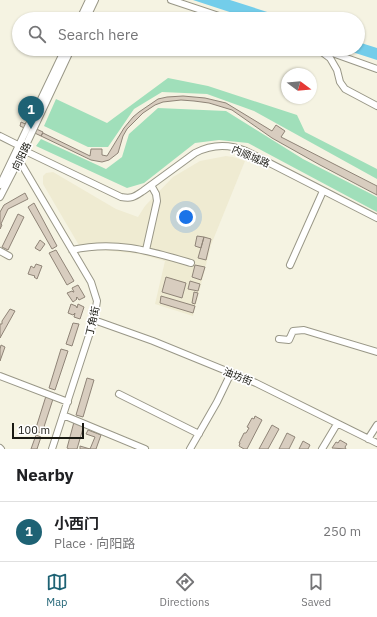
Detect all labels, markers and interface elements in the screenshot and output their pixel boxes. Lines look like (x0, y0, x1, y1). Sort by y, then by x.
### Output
search box (12, 12, 365, 56)
icon: search (26, 23, 48, 45)
text: Search here (58, 25, 138, 44)
north arrow (281, 68, 317, 104)
pin: 1 (18, 96, 44, 129)
street label: 向阳路 (9, 140, 34, 173)
street label: 内顺城路 (230, 143, 272, 170)
your location (176, 207, 196, 227)
street label: 丁角街 (83, 305, 102, 337)
street label: 油坊街 (221, 365, 254, 388)
scale bar (12, 421, 84, 440)
text: 100 m (18, 423, 50, 437)
text: Nearby (16, 464, 74, 486)
text: 小西门 (54, 514, 99, 533)
text: 1 (25, 523, 33, 540)
text: 250 m (323, 523, 361, 540)
text: Place · 向阳路 (54, 535, 135, 552)
tab: Map (46, 571, 68, 609)
tab: Directions (160, 571, 210, 609)
tab: Saved (301, 571, 331, 609)

